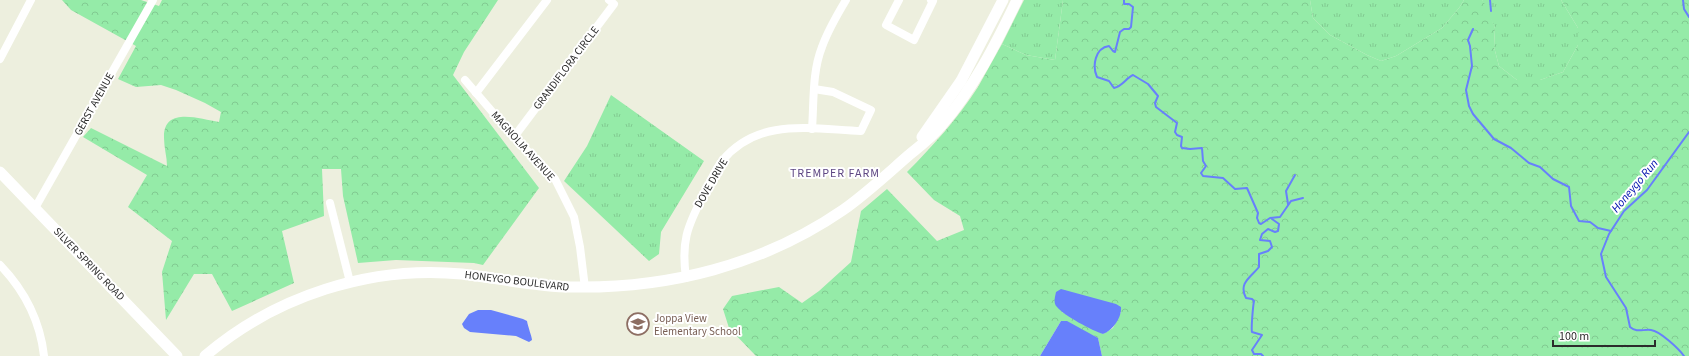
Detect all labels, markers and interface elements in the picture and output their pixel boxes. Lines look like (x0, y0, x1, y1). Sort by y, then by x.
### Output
street label: GRANDIFLORA CIRCLE (530, 23, 602, 113)
street label: GERST AVENUE (71, 70, 118, 138)
street label: MAGNOLIA AVENUE (488, 108, 558, 184)
street label: DOVE DRIVE (691, 155, 731, 211)
water label: Honeygo Run (1608, 156, 1662, 216)
district label: TREMPER FARM (790, 165, 880, 182)
street label: SILVER SPRING ROAD (50, 224, 128, 304)
street label: HONEYGO BOULEVARD (464, 267, 570, 295)
school or university icon: Joppa View Elementary School (625, 311, 651, 337)
place label: Joppa View Elementary School (654, 311, 741, 339)
scale bar (1553, 322, 1655, 348)
text: 100 m (1559, 328, 1589, 345)

